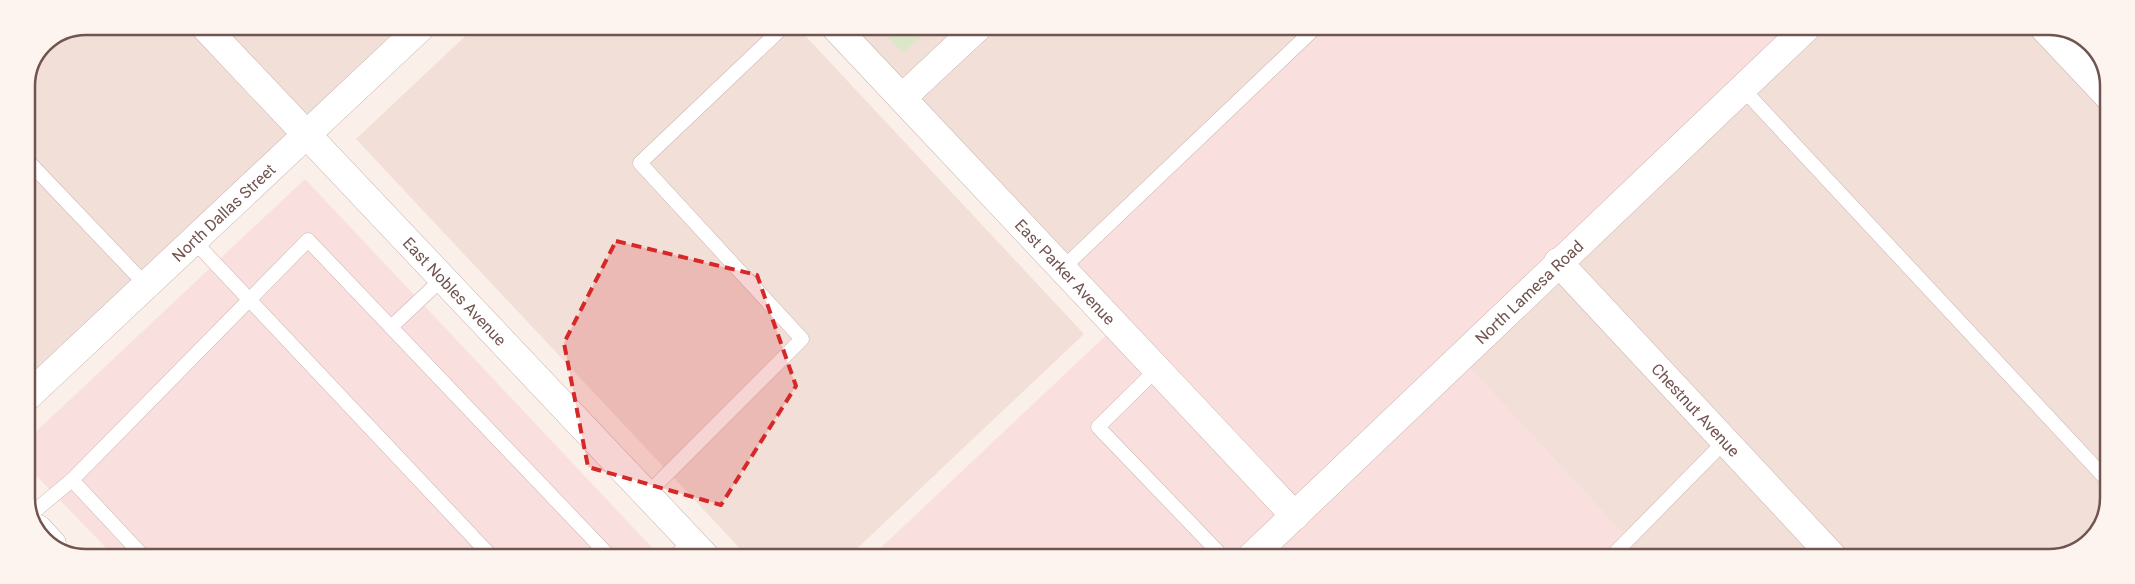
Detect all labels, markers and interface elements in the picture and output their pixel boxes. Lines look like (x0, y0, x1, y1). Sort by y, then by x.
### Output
street label: North Dallas Street (168, 159, 279, 265)
street label: East Parker Avenue (1011, 215, 1119, 328)
street label: East Nobles Avenue (399, 233, 510, 349)
street label: North Lamesa Road (1471, 236, 1587, 348)
street label: Chestnut Avenue (1648, 359, 1744, 460)

